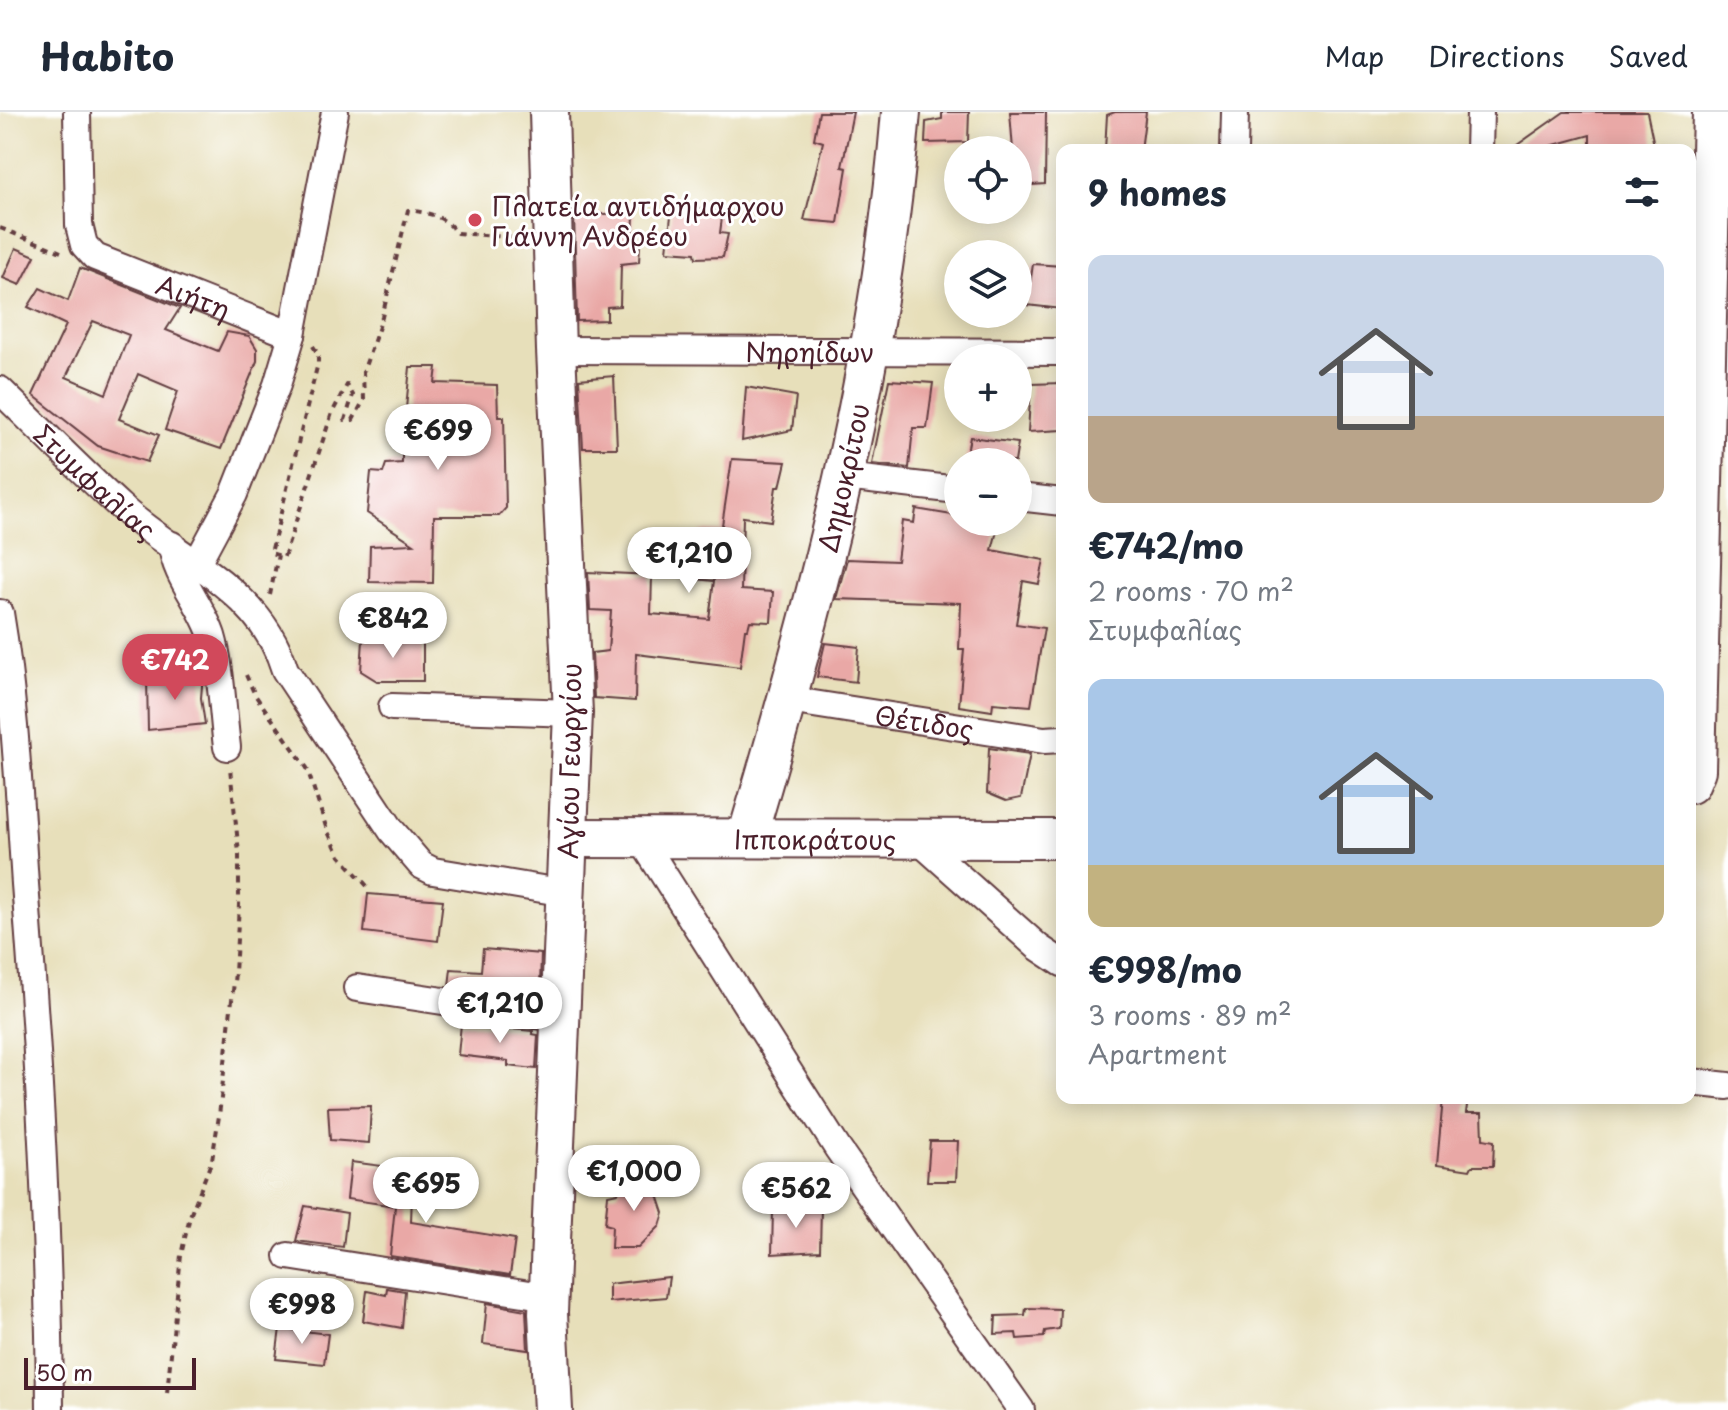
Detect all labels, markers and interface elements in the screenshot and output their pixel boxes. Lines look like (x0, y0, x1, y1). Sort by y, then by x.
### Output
text: Habito (40, 27, 174, 84)
text: Map (1325, 34, 1384, 77)
text: Directions (1428, 34, 1565, 77)
text: Saved (1609, 34, 1688, 77)
map controls (944, 136, 1032, 536)
button: locate (944, 136, 1032, 224)
text: 9 homes (1088, 166, 1227, 218)
icon: filters (1620, 170, 1664, 214)
place label: Πλατεία αντιδήμαρχου Γιάννη Ανδρέου (491, 186, 785, 255)
marker: Πλατεία αντιδήμαρχου Γιάννη Ανδρέου (466, 211, 484, 229)
button: layers (944, 240, 1032, 328)
street label: Αιήτη (151, 264, 236, 328)
icon: home (1304, 307, 1448, 451)
street label: Νηρηίδων (745, 331, 875, 371)
button: + (944, 344, 1032, 432)
street label: Δημοκρίτου (807, 400, 878, 556)
pin: €699 (391, 404, 485, 472)
text: €699 (403, 410, 473, 449)
street label: Στυμφαλίας (25, 415, 164, 548)
button: − (944, 448, 1032, 536)
text: €742/mo (1088, 519, 1244, 571)
pin: €1,210 (624, 527, 754, 595)
text: €1,210 (645, 533, 733, 572)
text: 2 rooms · 70 m² (1088, 571, 1294, 610)
pin: €842 (346, 592, 440, 660)
text: €842 (357, 598, 429, 637)
text: Στυμφαλίας (1088, 610, 1242, 649)
pin: €742 (128, 634, 222, 702)
text: €742 (140, 640, 210, 679)
street label: Αγίου Γεωργίου (548, 663, 590, 859)
street label: Θέτιδος (872, 694, 976, 748)
icon: home (1304, 731, 1448, 875)
street label: Ιπποκράτους (734, 819, 896, 858)
text: €998/mo (1088, 943, 1242, 995)
pin: €1,210 (435, 977, 565, 1045)
text: €1,210 (456, 983, 544, 1022)
text: 3 rooms · 89 m² (1088, 995, 1292, 1034)
text: Apartment (1088, 1034, 1227, 1073)
pin: €1,000 (569, 1145, 699, 1213)
text: €1,000 (586, 1151, 682, 1190)
pin: €695 (379, 1157, 473, 1225)
pin: €562 (749, 1162, 843, 1230)
text: €695 (391, 1163, 461, 1202)
text: €562 (760, 1168, 832, 1207)
pin: €998 (255, 1278, 349, 1346)
text: €998 (268, 1284, 336, 1323)
scale bar (24, 1354, 196, 1390)
text: 50 m (36, 1355, 93, 1388)

